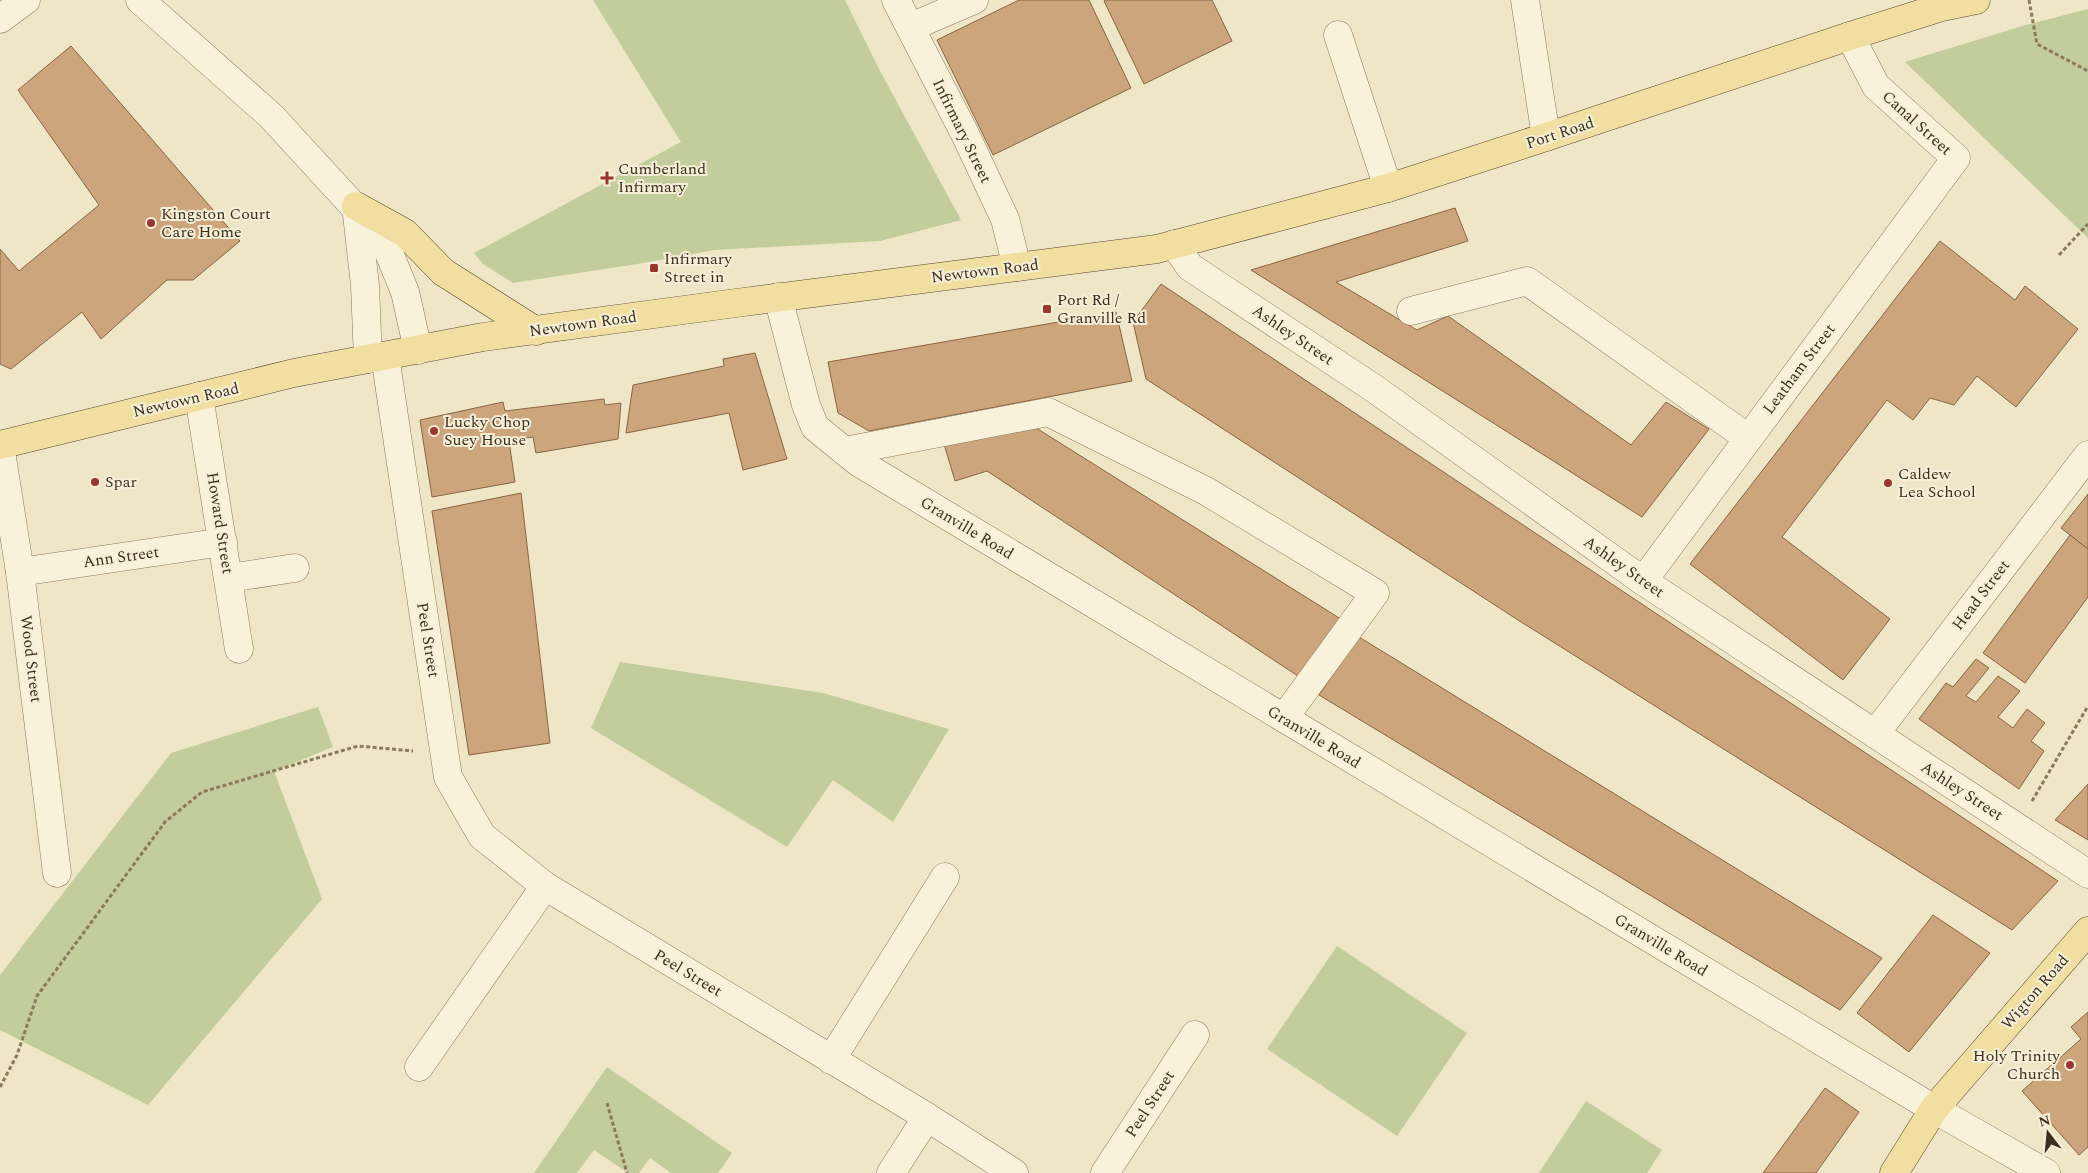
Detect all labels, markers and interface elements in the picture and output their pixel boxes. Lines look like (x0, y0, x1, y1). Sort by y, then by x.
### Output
street label: Infirmary Street (926, 75, 998, 188)
street label: Canal Street (1877, 85, 1958, 161)
street label: Port Road (1523, 111, 1597, 155)
place label: Cumberland Infirmary (618, 157, 706, 199)
marker: Cumberland Infirmary (600, 171, 614, 185)
place label: Kingston Court Care Home (161, 202, 271, 244)
marker: Kingston Court Care Home (145, 217, 157, 229)
place label: Infirmary Street in (664, 247, 733, 289)
street label: Newtown Road (930, 252, 1040, 290)
marker: Infirmary Street in (648, 262, 660, 274)
place label: Port Rd / Granville Rd (1057, 288, 1146, 330)
street label: Ashley Street (1247, 299, 1339, 371)
marker: Port Rd / Granville Rd (1041, 303, 1053, 315)
street label: Newtown Road (528, 305, 638, 343)
street label: Leatham Street (1757, 318, 1841, 419)
street label: Newtown Road (131, 376, 242, 424)
place label: Lucky Chop Suey House (444, 410, 530, 452)
marker: Lucky Chop Suey House (428, 425, 440, 437)
place label: Caldew Lea School (1898, 462, 1976, 504)
place label: Spar (105, 470, 137, 494)
street label: Howard Street (200, 470, 240, 576)
marker: Spar (89, 476, 101, 488)
marker: Caldew Lea School (1882, 477, 1894, 489)
street label: Granville Road (916, 490, 1019, 566)
street label: Ashley Street (1579, 530, 1670, 604)
street label: Ann Street (81, 540, 161, 574)
street label: Head Street (1946, 554, 2016, 636)
street label: Peel Street (410, 601, 446, 680)
street label: Wood Street (14, 614, 48, 704)
street label: Granville Road (1263, 699, 1366, 775)
street label: Ashley Street (1916, 755, 2008, 827)
street label: Granville Road (1610, 907, 1713, 983)
street label: Peel Street (649, 943, 727, 1003)
street label: Wigton Road (1995, 949, 2075, 1035)
place label: Holy Trinity Church (1973, 1044, 2061, 1086)
marker: Holy Trinity Church (2064, 1059, 2076, 1071)
street label: Peel Street (1119, 1065, 1181, 1142)
north arrow (2023, 1108, 2073, 1158)
text: N (2036, 1109, 2053, 1133)

